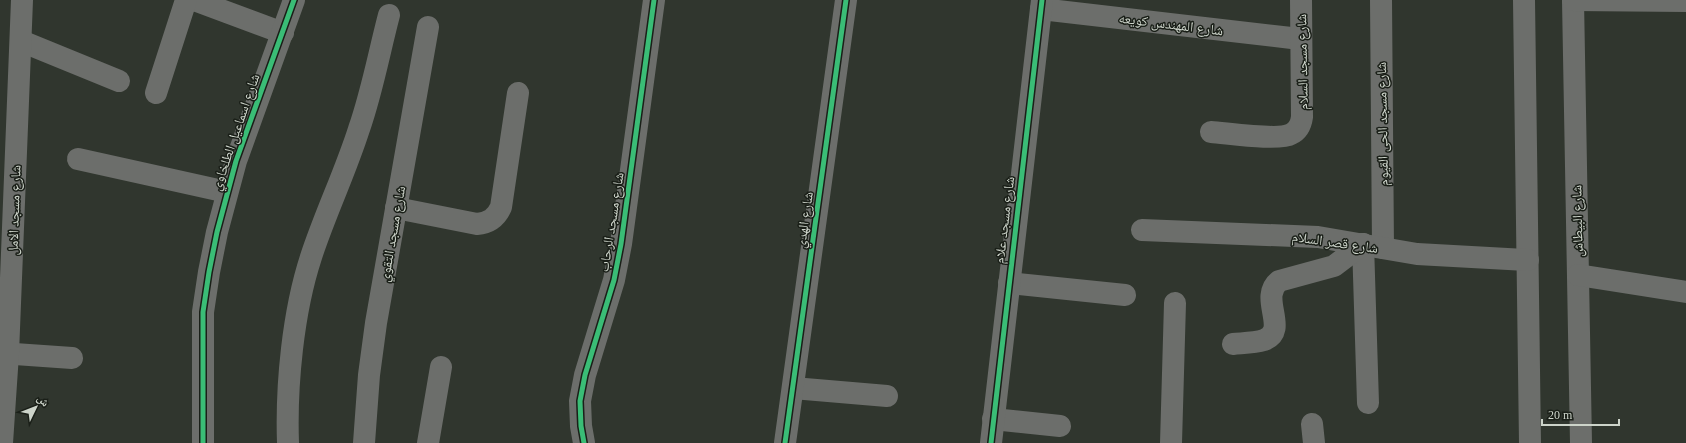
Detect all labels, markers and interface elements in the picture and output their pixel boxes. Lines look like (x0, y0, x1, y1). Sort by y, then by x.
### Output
street label: شارع المهندس كويعه (1118, 11, 1224, 40)
street label: شارع مسجد السلام (1294, 14, 1313, 110)
street label: شارع مسجد الحى القيوم (1374, 62, 1393, 186)
street label: شارع اسماعيل الطلخاوي (208, 72, 266, 194)
street label: شارع مسجد الامل (5, 165, 26, 256)
street label: شارع مسجد الرحاب (596, 171, 629, 273)
street label: شارع مسجد علام (992, 176, 1019, 265)
street label: شارع مسجد التقوي (377, 185, 412, 284)
street label: شارع البيطاش (1569, 185, 1588, 257)
street label: شارع الهدي (793, 191, 819, 250)
street label: شارع قصر السلام (1291, 229, 1379, 258)
north arrow (16, 387, 56, 427)
text: ش (33, 392, 52, 410)
scale bar (1542, 401, 1619, 427)
text: 20 m (1548, 408, 1573, 422)

